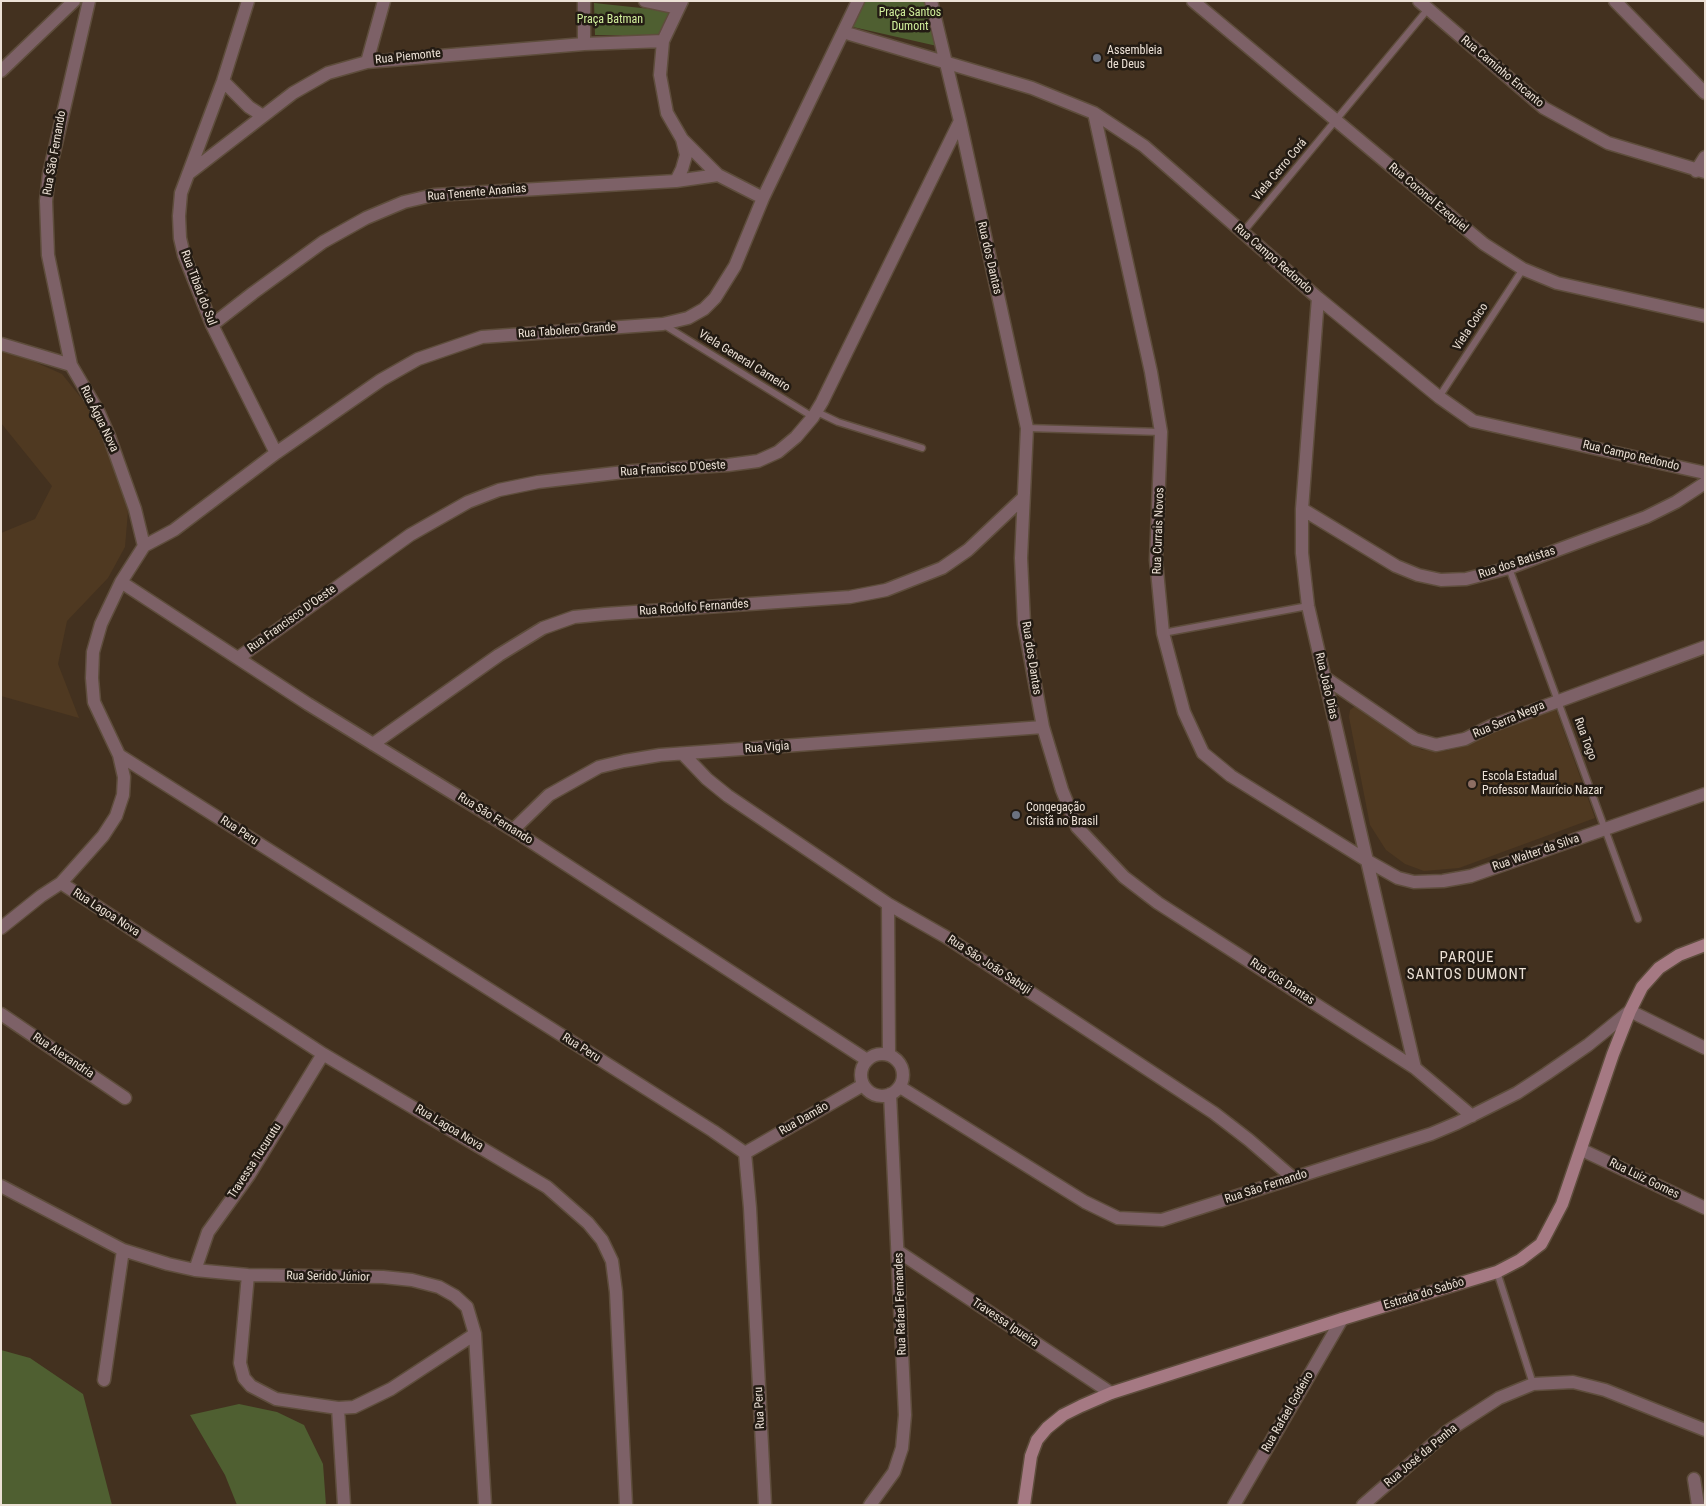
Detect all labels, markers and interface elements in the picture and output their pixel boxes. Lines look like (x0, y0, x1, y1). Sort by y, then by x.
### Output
park label: Praça Santos Dumont (879, 6, 941, 34)
park label: Praça Batman (577, 13, 643, 27)
street label: Rua Caminho Encanto (1458, 33, 1546, 111)
place label: Assembleia de Deus (1107, 44, 1162, 72)
street label: Rua Piemonte (375, 46, 441, 68)
marker: Assembleia de Deus (1091, 52, 1103, 64)
street label: Rua São Fernando (40, 110, 70, 196)
street label: Viela Cerro Corá (1250, 136, 1310, 204)
street label: Rua Coronel Ezequiel (1385, 160, 1471, 236)
street label: Rua Tenente Ananias (427, 181, 527, 205)
street label: Rua dos Dantas (974, 220, 1004, 296)
street label: Rua Campo Redondo (1231, 221, 1315, 297)
street label: Rua Tibaú do Sul (177, 248, 219, 328)
street label: Viela Coico (1450, 301, 1492, 353)
street label: Rua Tabolero Grande (517, 320, 617, 342)
street label: Viela General Carneiro (696, 327, 792, 395)
street label: Rua Água Nova (77, 383, 121, 455)
street label: Rua Campo Redondo (1581, 438, 1681, 474)
street label: Rua Francisco D'Oeste (620, 458, 726, 480)
street label: Rua Currais Novos (1150, 487, 1168, 575)
street label: Rua dos Batistas (1477, 544, 1557, 582)
street label: Rua Francisco D'Oeste (245, 582, 339, 656)
street label: Rua Rodolfo Fernandes (639, 597, 749, 619)
street label: Rua dos Dantas (1018, 620, 1044, 696)
street label: Rua João Dias (1311, 651, 1341, 721)
street label: Rua Serra Negra (1471, 698, 1547, 742)
street label: Rua Togo (1571, 716, 1599, 762)
street label: Rua Vigia (744, 739, 790, 757)
place label: Escola Estadual Professor Maurício Nazar (1482, 770, 1603, 798)
marker: Escola Estadual Professor Maurício Nazar (1466, 778, 1478, 790)
street label: Rua São Fernando (455, 790, 535, 848)
place label: Congegação Cristã no Brasil (1026, 801, 1098, 829)
marker: Congegação Cristã no Brasil (1010, 809, 1022, 821)
street label: Rua Peru (217, 813, 261, 849)
street label: Rua Walter da Silva (1491, 831, 1581, 875)
street label: Rua Lagoa Nova (70, 886, 142, 940)
street label: Rua São João Sabuji (944, 933, 1034, 997)
district label: PARQUE SANTOS DUMONT (1405, 949, 1529, 984)
street label: Rua dos Dantas (1247, 956, 1317, 1008)
street label: Rua Alexandria (30, 1030, 96, 1082)
street label: Rua Peru (559, 1031, 603, 1065)
street label: Rua Damão (777, 1099, 831, 1139)
street label: Rua Lagoa Nova (412, 1102, 486, 1154)
street label: Travessa Tucurutu (225, 1121, 285, 1201)
street label: Rua Luiz Gomes (1607, 1156, 1681, 1202)
street label: Rua São Fernando (1223, 1167, 1309, 1207)
street label: Rua Rafael Fernandes (892, 1252, 910, 1356)
street label: Rua Serido Júnior (286, 1269, 370, 1285)
street label: Estrada do Sabôo (1382, 1275, 1466, 1313)
street label: Travessa Ipueira (969, 1295, 1041, 1351)
street label: Rua Rafael Godeiro (1259, 1369, 1317, 1455)
street label: Rua Peru (752, 1386, 768, 1430)
street label: Rua José da Penha (1382, 1421, 1460, 1491)

